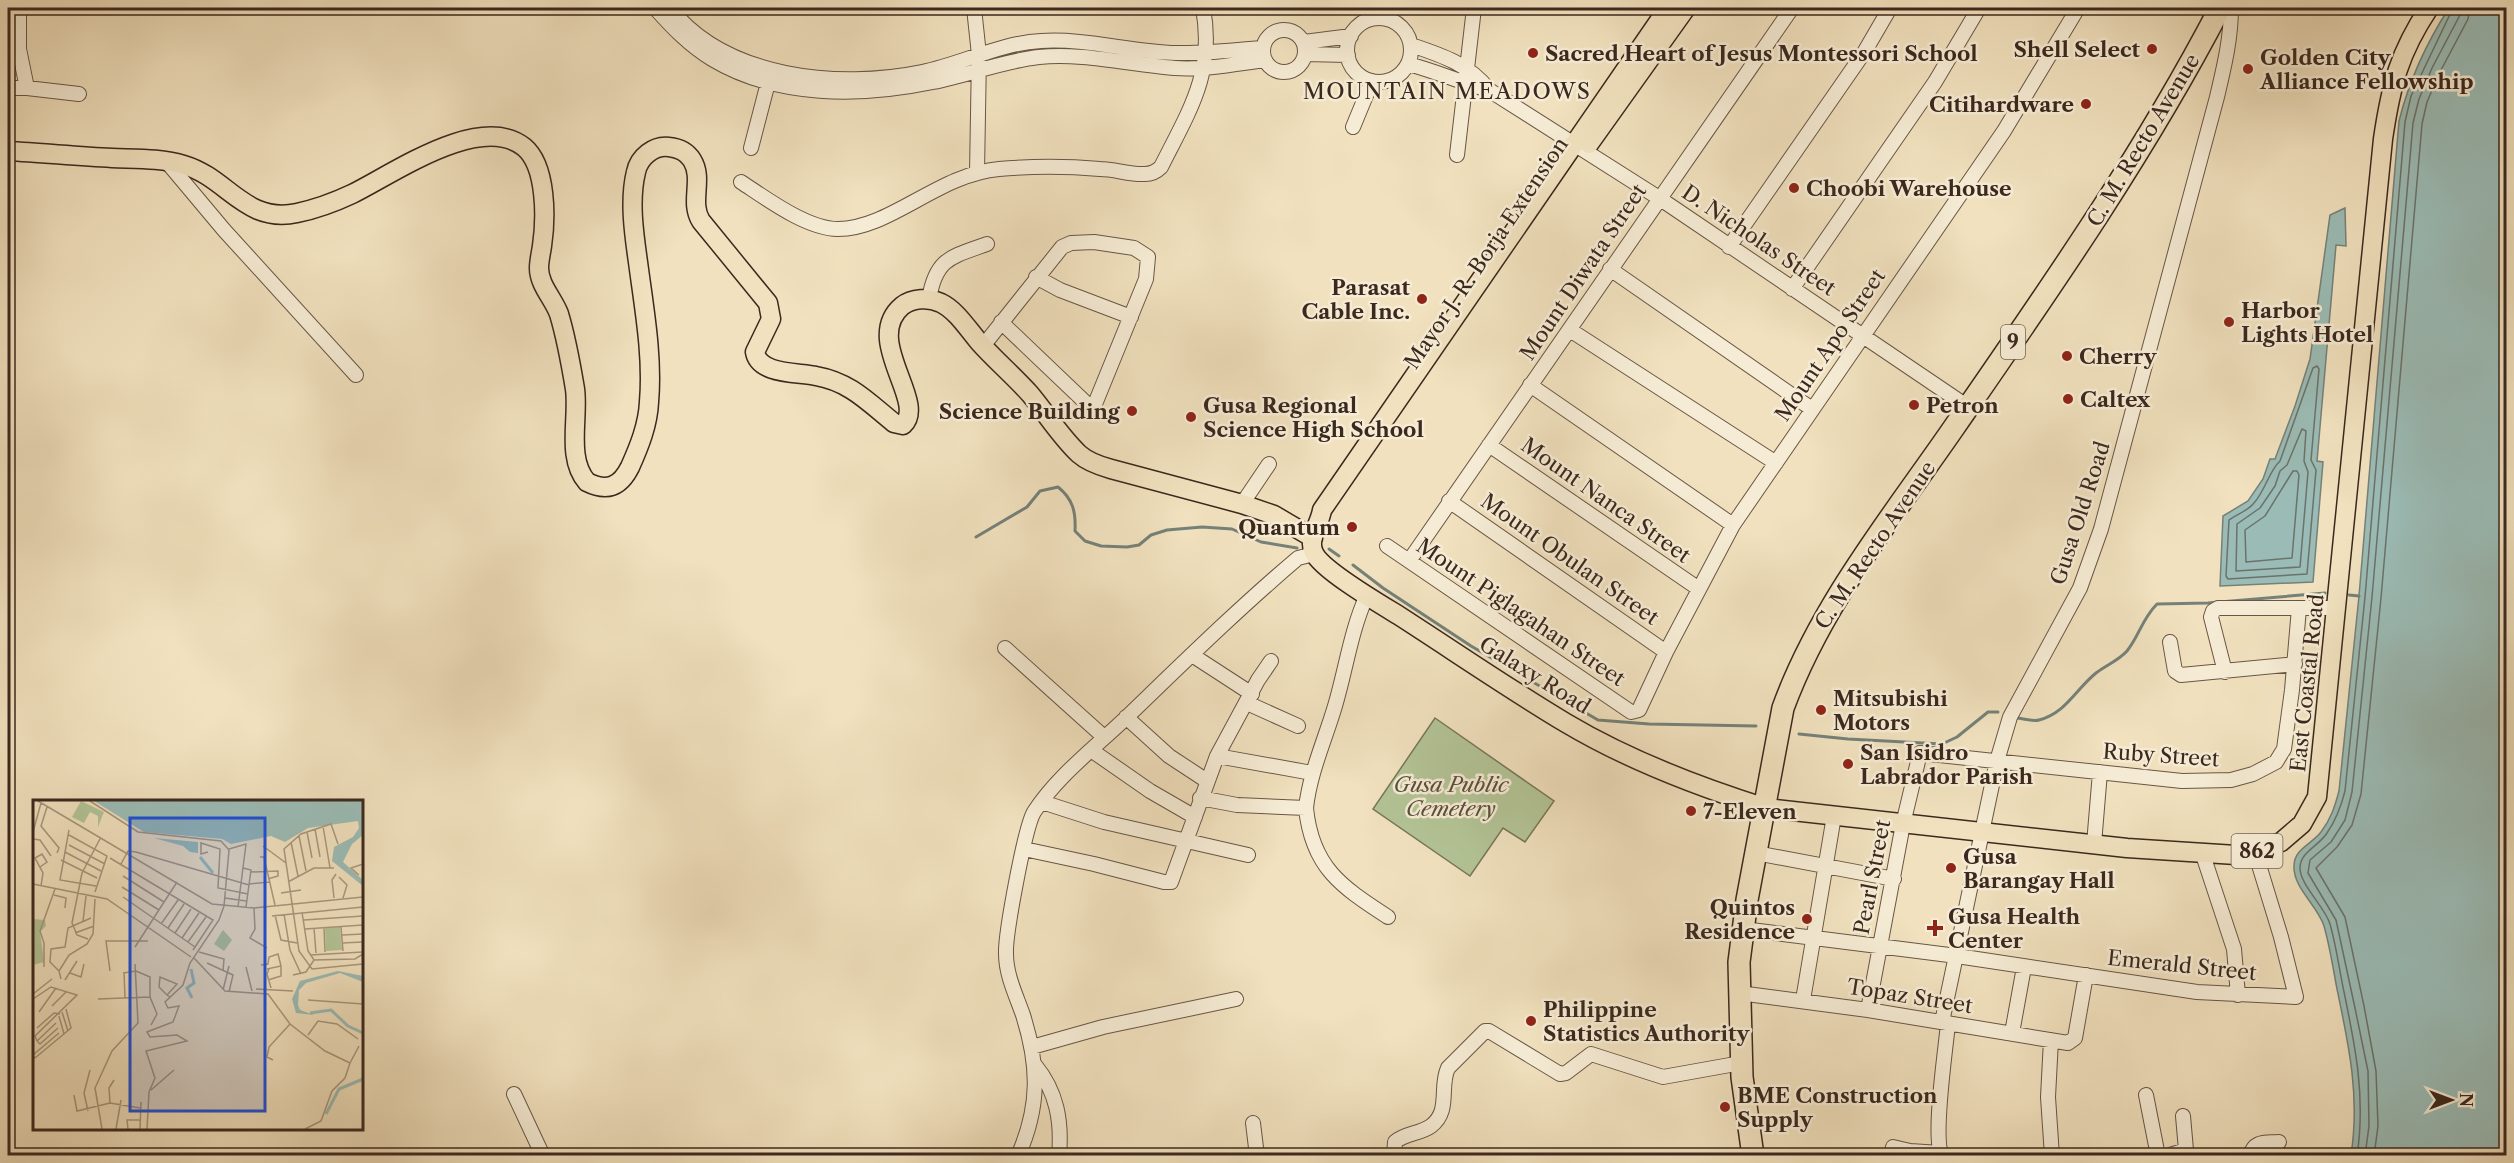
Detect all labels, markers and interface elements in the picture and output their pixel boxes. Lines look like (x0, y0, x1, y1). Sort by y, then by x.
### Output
place label: Shell Select (2014, 37, 2141, 62)
place label: Sacred Heart of Jesus Montessori School (1545, 41, 1978, 66)
marker: Shell Select (2145, 42, 2159, 56)
place label: Golden City Alliance Fellowship (2259, 45, 2474, 94)
marker: Sacred Heart of Jesus Montessori School (1526, 46, 1540, 60)
street label: C. M. Recto Avenue (2081, 49, 2205, 231)
marker: Golden City Alliance Fellowship (2241, 62, 2255, 76)
district label: MOUNTAIN MEADOWS (1303, 78, 1591, 105)
place label: Citihardware (1929, 92, 2074, 117)
marker: Citihardware (2079, 97, 2093, 111)
street label: Mayor J. R. Borja Extension (1399, 132, 1573, 374)
place label: Choobi Warehouse (1806, 176, 2012, 201)
street label: Mount Diwata Street (1515, 179, 1652, 365)
street label: D. Nicholas Street (1677, 179, 1841, 301)
marker: Choobi Warehouse (1787, 181, 1801, 195)
street label: Mount Apo Street (1770, 264, 1891, 426)
place label: Parasat Cable Inc. (1301, 275, 1411, 324)
marker: Parasat Cable Inc. (1415, 292, 1429, 306)
place label: Harbor Lights Hotel (2241, 298, 2373, 347)
marker: Harbor Lights Hotel (2222, 315, 2236, 329)
road number: 9 (2001, 325, 2025, 359)
place label: Cherry (2079, 344, 2157, 369)
marker: Cherry (2060, 349, 2074, 363)
place label: Caltex (2080, 387, 2151, 412)
marker: Caltex (2061, 392, 2075, 406)
place label: Gusa Regional Science High School (1203, 393, 1424, 442)
place label: Petron (1926, 393, 1999, 418)
marker: Petron (1907, 398, 1921, 412)
place label: Science Building (939, 399, 1121, 424)
marker: Science Building (1125, 404, 1139, 418)
marker: Gusa Regional Science High School (1184, 410, 1198, 424)
street label: Mount Nanca Street (1517, 432, 1696, 568)
street label: Gusa Old Road (2045, 438, 2115, 588)
street label: C. M. Recto Avenue (1809, 456, 1941, 634)
street label: Mount Obulan Street (1476, 488, 1664, 630)
place label: Quantum (1238, 515, 1340, 540)
marker: Quantum (1345, 520, 1359, 534)
street label: Mount Piglagahan Street (1412, 533, 1630, 691)
street label: East Coastal Road (2285, 592, 2329, 773)
street label: Galaxy Road (1475, 631, 1595, 719)
place label: Mitsubishi Motors (1833, 686, 1948, 735)
marker: Mitsubishi Motors (1814, 703, 1828, 717)
street label: Ruby Street (2102, 738, 2221, 772)
place label: San Isidro Labrador Parish (1860, 740, 2034, 789)
marker: San Isidro Labrador Parish (1841, 757, 1855, 771)
park label: Gusa Public Cemetery (1394, 772, 1510, 821)
place label: 7-Eleven (1703, 799, 1797, 824)
inset map (33, 800, 363, 1130)
marker: 7-Eleven (1684, 804, 1698, 818)
street label: Pearl Street (1849, 817, 1895, 936)
road number: 862 (2232, 834, 2282, 868)
place label: Gusa Barangay Hall (1963, 844, 2115, 893)
marker: Gusa Barangay Hall (1944, 861, 1958, 875)
place label: Quintos Residence (1684, 895, 1795, 944)
place label: Gusa Health Center (1948, 904, 2081, 953)
marker: Quintos Residence (1800, 912, 1814, 926)
marker: Gusa Health Center (1926, 919, 1944, 937)
street label: Emerald Street (2106, 945, 2258, 985)
street label: Topaz Street (1846, 974, 1975, 1018)
place label: Philippine Statistics Authority (1543, 997, 1751, 1046)
marker: Philippine Statistics Authority (1524, 1014, 1538, 1028)
north arrow (2421, 1070, 2481, 1130)
place label: BME Construction Supply (1737, 1083, 1938, 1132)
text: N (2456, 1093, 2476, 1107)
marker: BME Construction Supply (1718, 1100, 1732, 1114)

